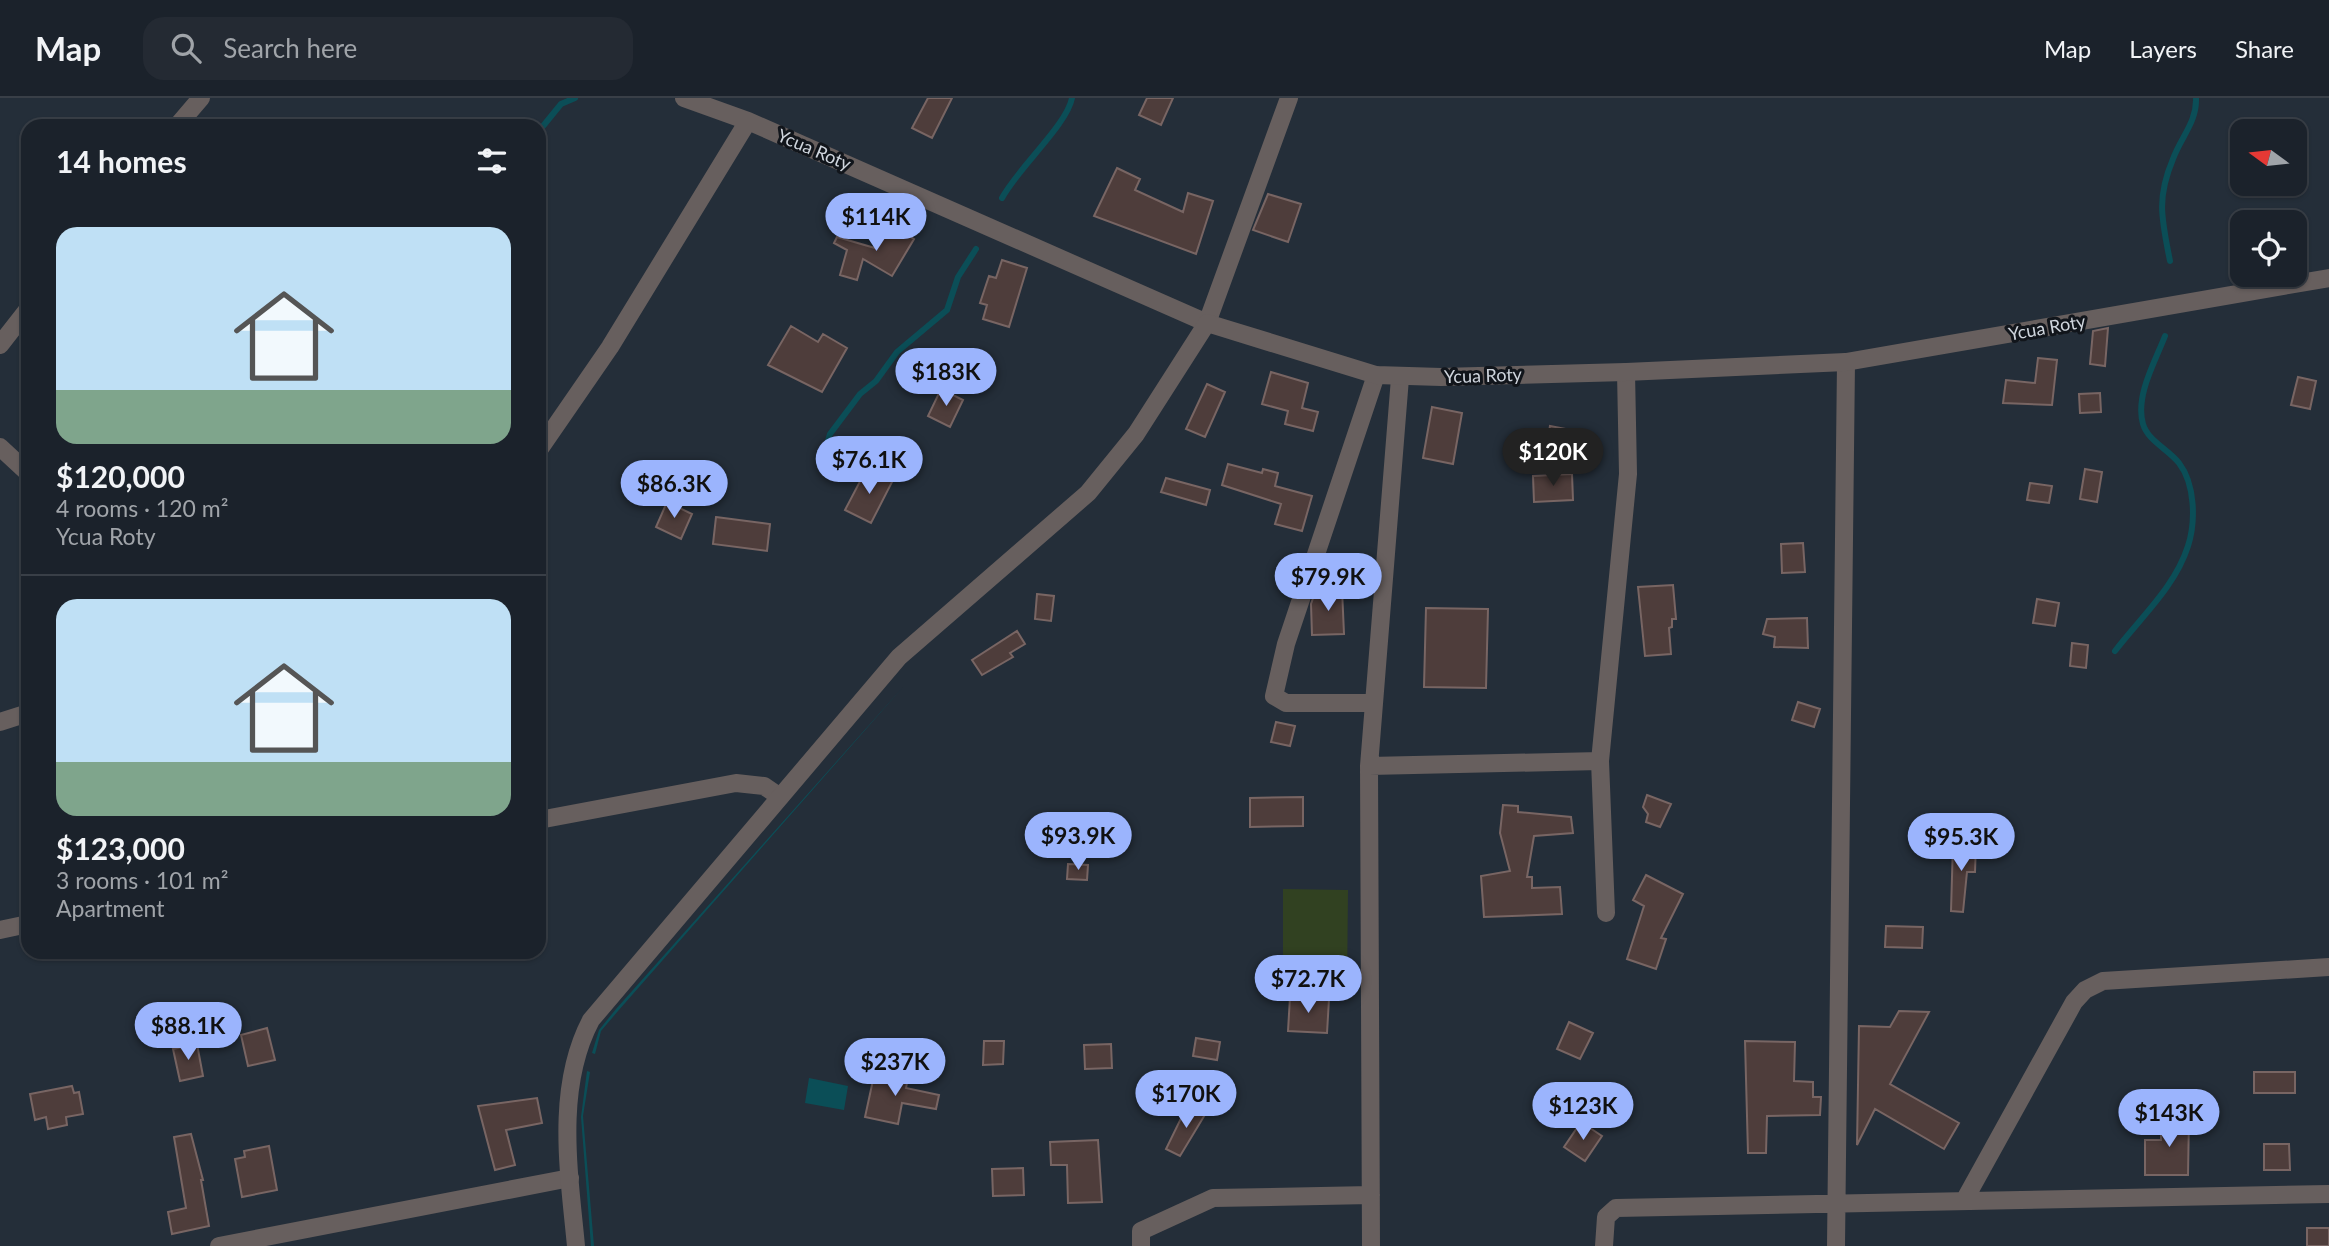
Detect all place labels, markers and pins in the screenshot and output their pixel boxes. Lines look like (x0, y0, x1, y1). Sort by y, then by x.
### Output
pin: $114K (827, 194, 925, 253)
pin: $183K (897, 348, 995, 408)
pin: $120K (1504, 428, 1602, 488)
pin: $76.1K (812, 436, 926, 496)
pin: $86.3K (617, 460, 731, 520)
pin: $79.9K (1271, 554, 1385, 613)
pin: $93.9K (1021, 812, 1135, 872)
pin: $95.3K (1904, 814, 2018, 873)
pin: $72.7K (1251, 956, 1365, 1015)
pin: $88.1K (131, 1002, 245, 1062)
pin: $237K (846, 1038, 944, 1098)
pin: $170K (1137, 1070, 1235, 1130)
pin: $123K (1534, 1082, 1632, 1142)
pin: $143K (2120, 1090, 2218, 1149)

